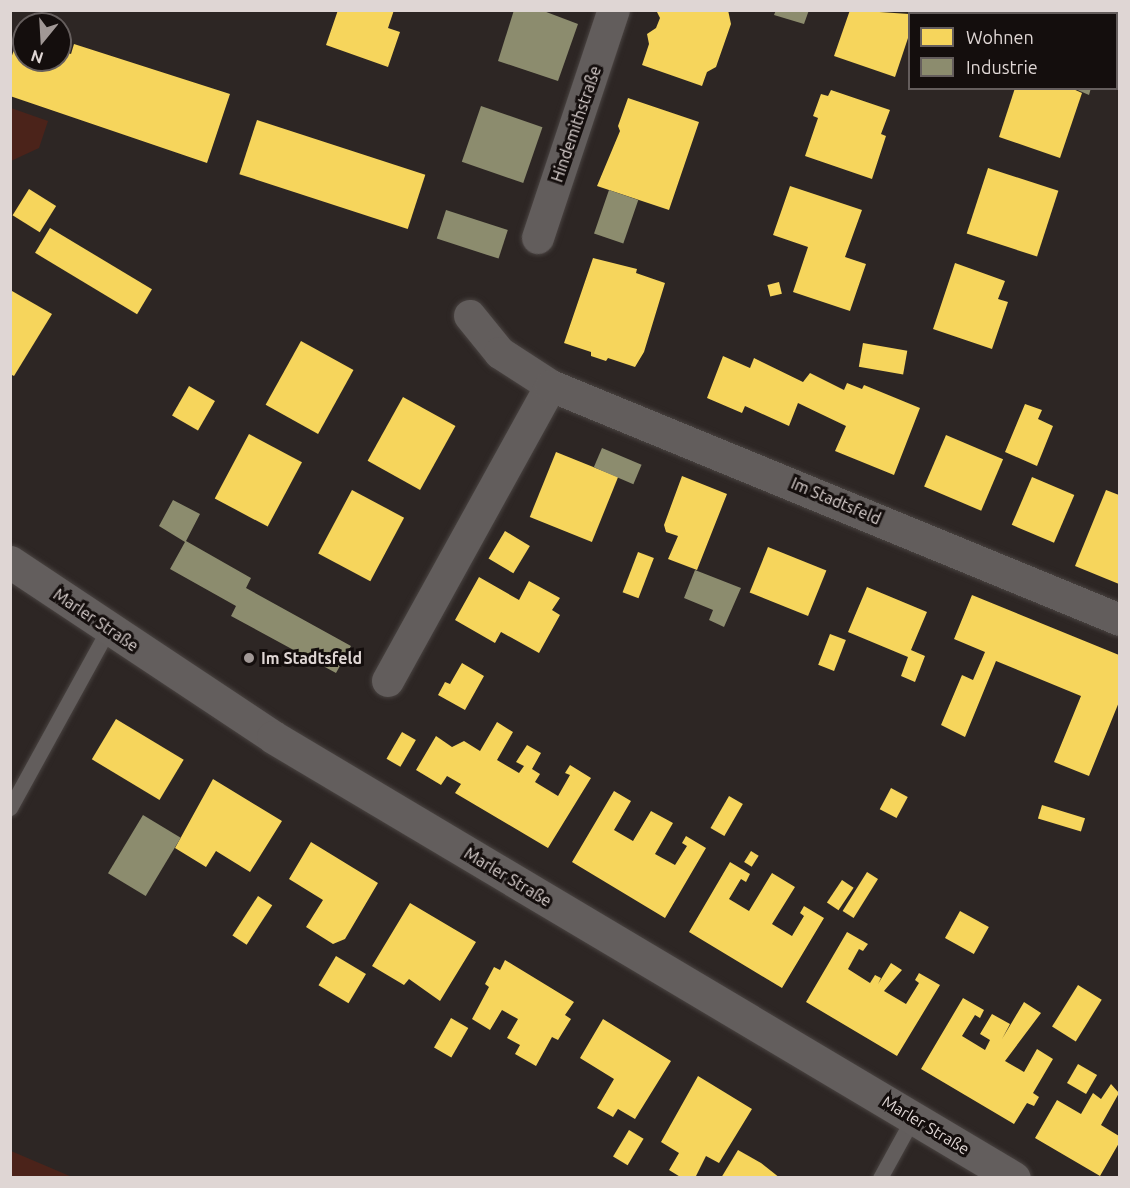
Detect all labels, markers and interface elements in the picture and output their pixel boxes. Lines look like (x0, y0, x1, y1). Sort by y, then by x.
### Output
north arrow (12, 12, 72, 72)
legend (908, 12, 1118, 90)
text: Wohnen (966, 27, 1034, 47)
text: N (29, 47, 46, 68)
text: Industrie (966, 57, 1038, 77)
street label: Hindemithstraße (547, 63, 605, 185)
street label: Im Stadtsfeld (788, 474, 884, 528)
street label: Marler Straße (50, 585, 142, 655)
place label: Im Stadtsfeld (261, 648, 362, 668)
marker: Im Stadtsfeld (242, 651, 256, 665)
street label: Marler Straße (461, 843, 555, 911)
street label: Marler Straße (879, 1091, 973, 1159)

